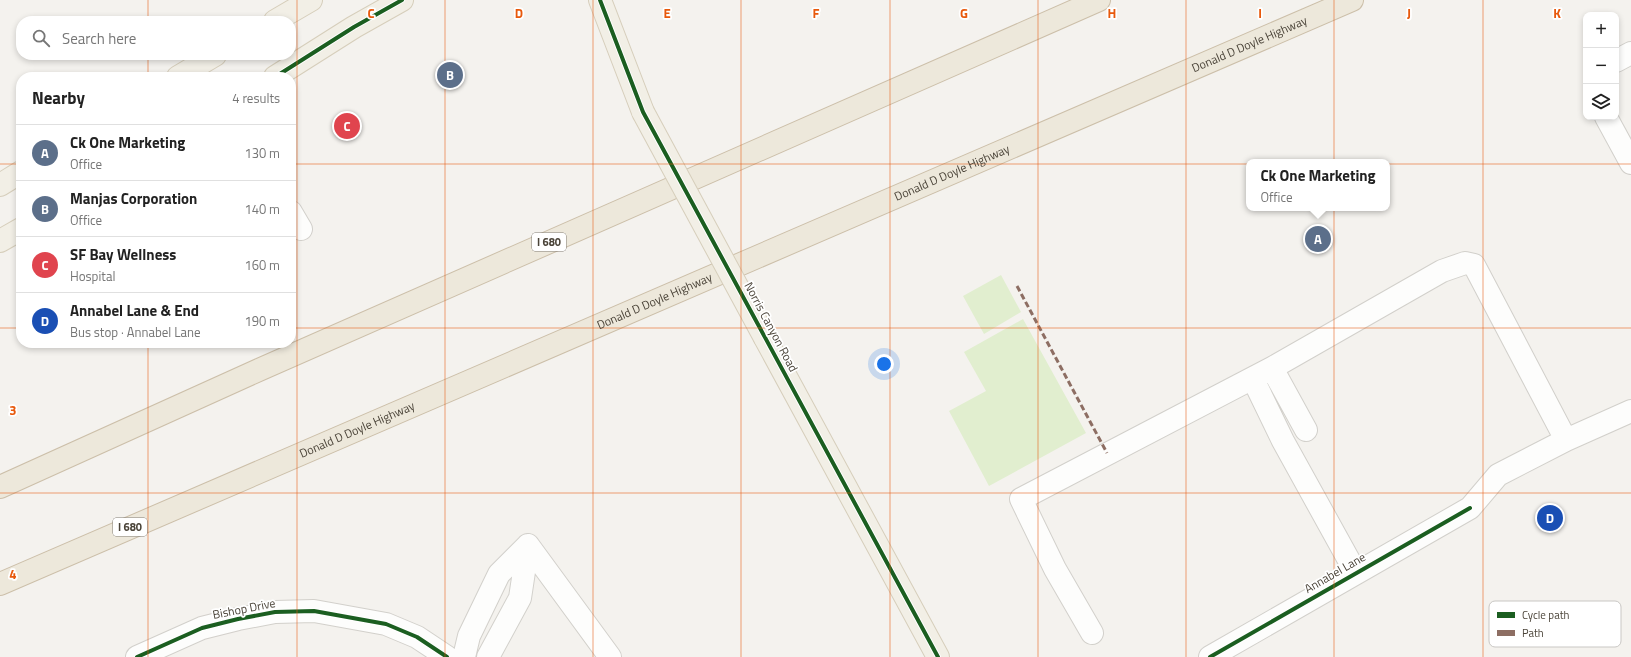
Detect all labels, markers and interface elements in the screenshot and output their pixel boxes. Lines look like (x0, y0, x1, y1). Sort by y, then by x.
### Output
text: C (367, 3, 375, 23)
text: D (515, 3, 523, 23)
text: E (663, 3, 671, 23)
text: F (813, 3, 820, 23)
text: G (960, 3, 968, 23)
text: H (1108, 3, 1116, 23)
text: I (1258, 3, 1262, 23)
text: J (1407, 3, 1411, 23)
text: K (1553, 3, 1561, 23)
street label: Donald D Doyle Highway (1188, 10, 1310, 77)
map controls (1583, 12, 1619, 120)
button: + (1583, 12, 1619, 48)
search box (16, 16, 296, 60)
icon: search (30, 27, 52, 49)
text: Search here (62, 27, 136, 50)
button: − (1583, 48, 1619, 84)
pin: B (437, 60, 463, 90)
button: layers (1583, 84, 1619, 120)
text: Nearby (32, 85, 85, 111)
text: 4 results (232, 88, 280, 108)
pin: C (334, 111, 360, 141)
text: Ck One Marketing (70, 131, 185, 154)
street label: Donald D Doyle Highway (891, 139, 1013, 206)
text: A (41, 143, 49, 163)
text: 130 m (244, 143, 280, 163)
text: Office (70, 154, 102, 174)
popup (1246, 159, 1390, 211)
text: Ck One Marketing (1260, 164, 1376, 187)
text: Manjas Corporation (70, 187, 197, 210)
text: Office (1260, 187, 1293, 207)
text: B (41, 199, 49, 219)
text: 140 m (244, 199, 280, 219)
text: Office (70, 210, 102, 230)
pin: A (1305, 224, 1331, 254)
road number: I 680 (532, 233, 566, 251)
text: SF Bay Wellness (70, 243, 176, 266)
text: C (41, 255, 49, 275)
text: 160 m (244, 255, 280, 275)
text: Hospital (70, 266, 115, 286)
street label: Donald D Doyle Highway (594, 267, 715, 334)
street label: Norris Canyon Road (740, 278, 803, 375)
text: Annabel Lane & End (70, 299, 199, 322)
text: D (41, 311, 49, 331)
text: 190 m (244, 311, 280, 331)
text: Bus stop · Annabel Lane (70, 322, 200, 342)
your location (874, 354, 894, 374)
street label: Donald D Doyle Highway (296, 396, 418, 463)
text: 3 (9, 400, 17, 420)
pin: D (1537, 503, 1563, 533)
road number: I 680 (113, 518, 147, 536)
street label: Annabel Lane (1301, 547, 1369, 598)
text: 4 (9, 564, 17, 584)
street label: Bishop Drive (211, 593, 277, 624)
legend (1489, 601, 1621, 647)
text: Cycle path (1522, 607, 1570, 623)
text: Path (1522, 625, 1544, 641)

